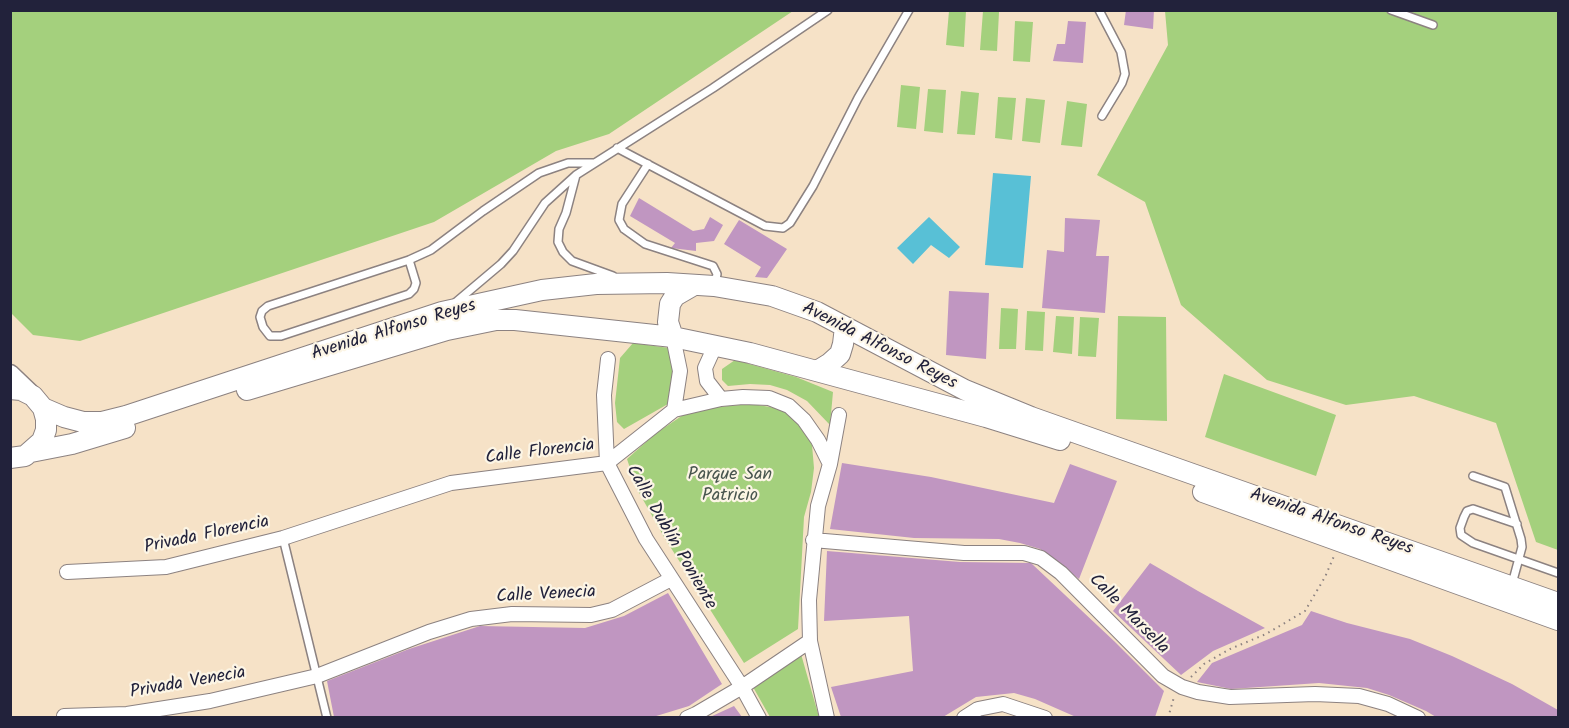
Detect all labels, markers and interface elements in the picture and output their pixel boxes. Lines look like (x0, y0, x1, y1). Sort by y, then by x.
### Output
street label: Avenida Alfonso Reyes (309, 296, 479, 366)
street label: Avenida Alfonso Reyes (798, 299, 960, 395)
street label: Calle Florencia (484, 436, 596, 470)
street label: Calle Dublín Poniente (620, 462, 720, 614)
park label: Parque San Patricio (688, 465, 772, 508)
street label: Avenida Alfonso Reyes (1247, 485, 1415, 561)
street label: Privada Florencia (143, 512, 271, 560)
street label: Calle Marsella (1083, 570, 1173, 660)
street label: Calle Venecia (496, 583, 596, 609)
street label: Privada Venecia (129, 663, 247, 705)

